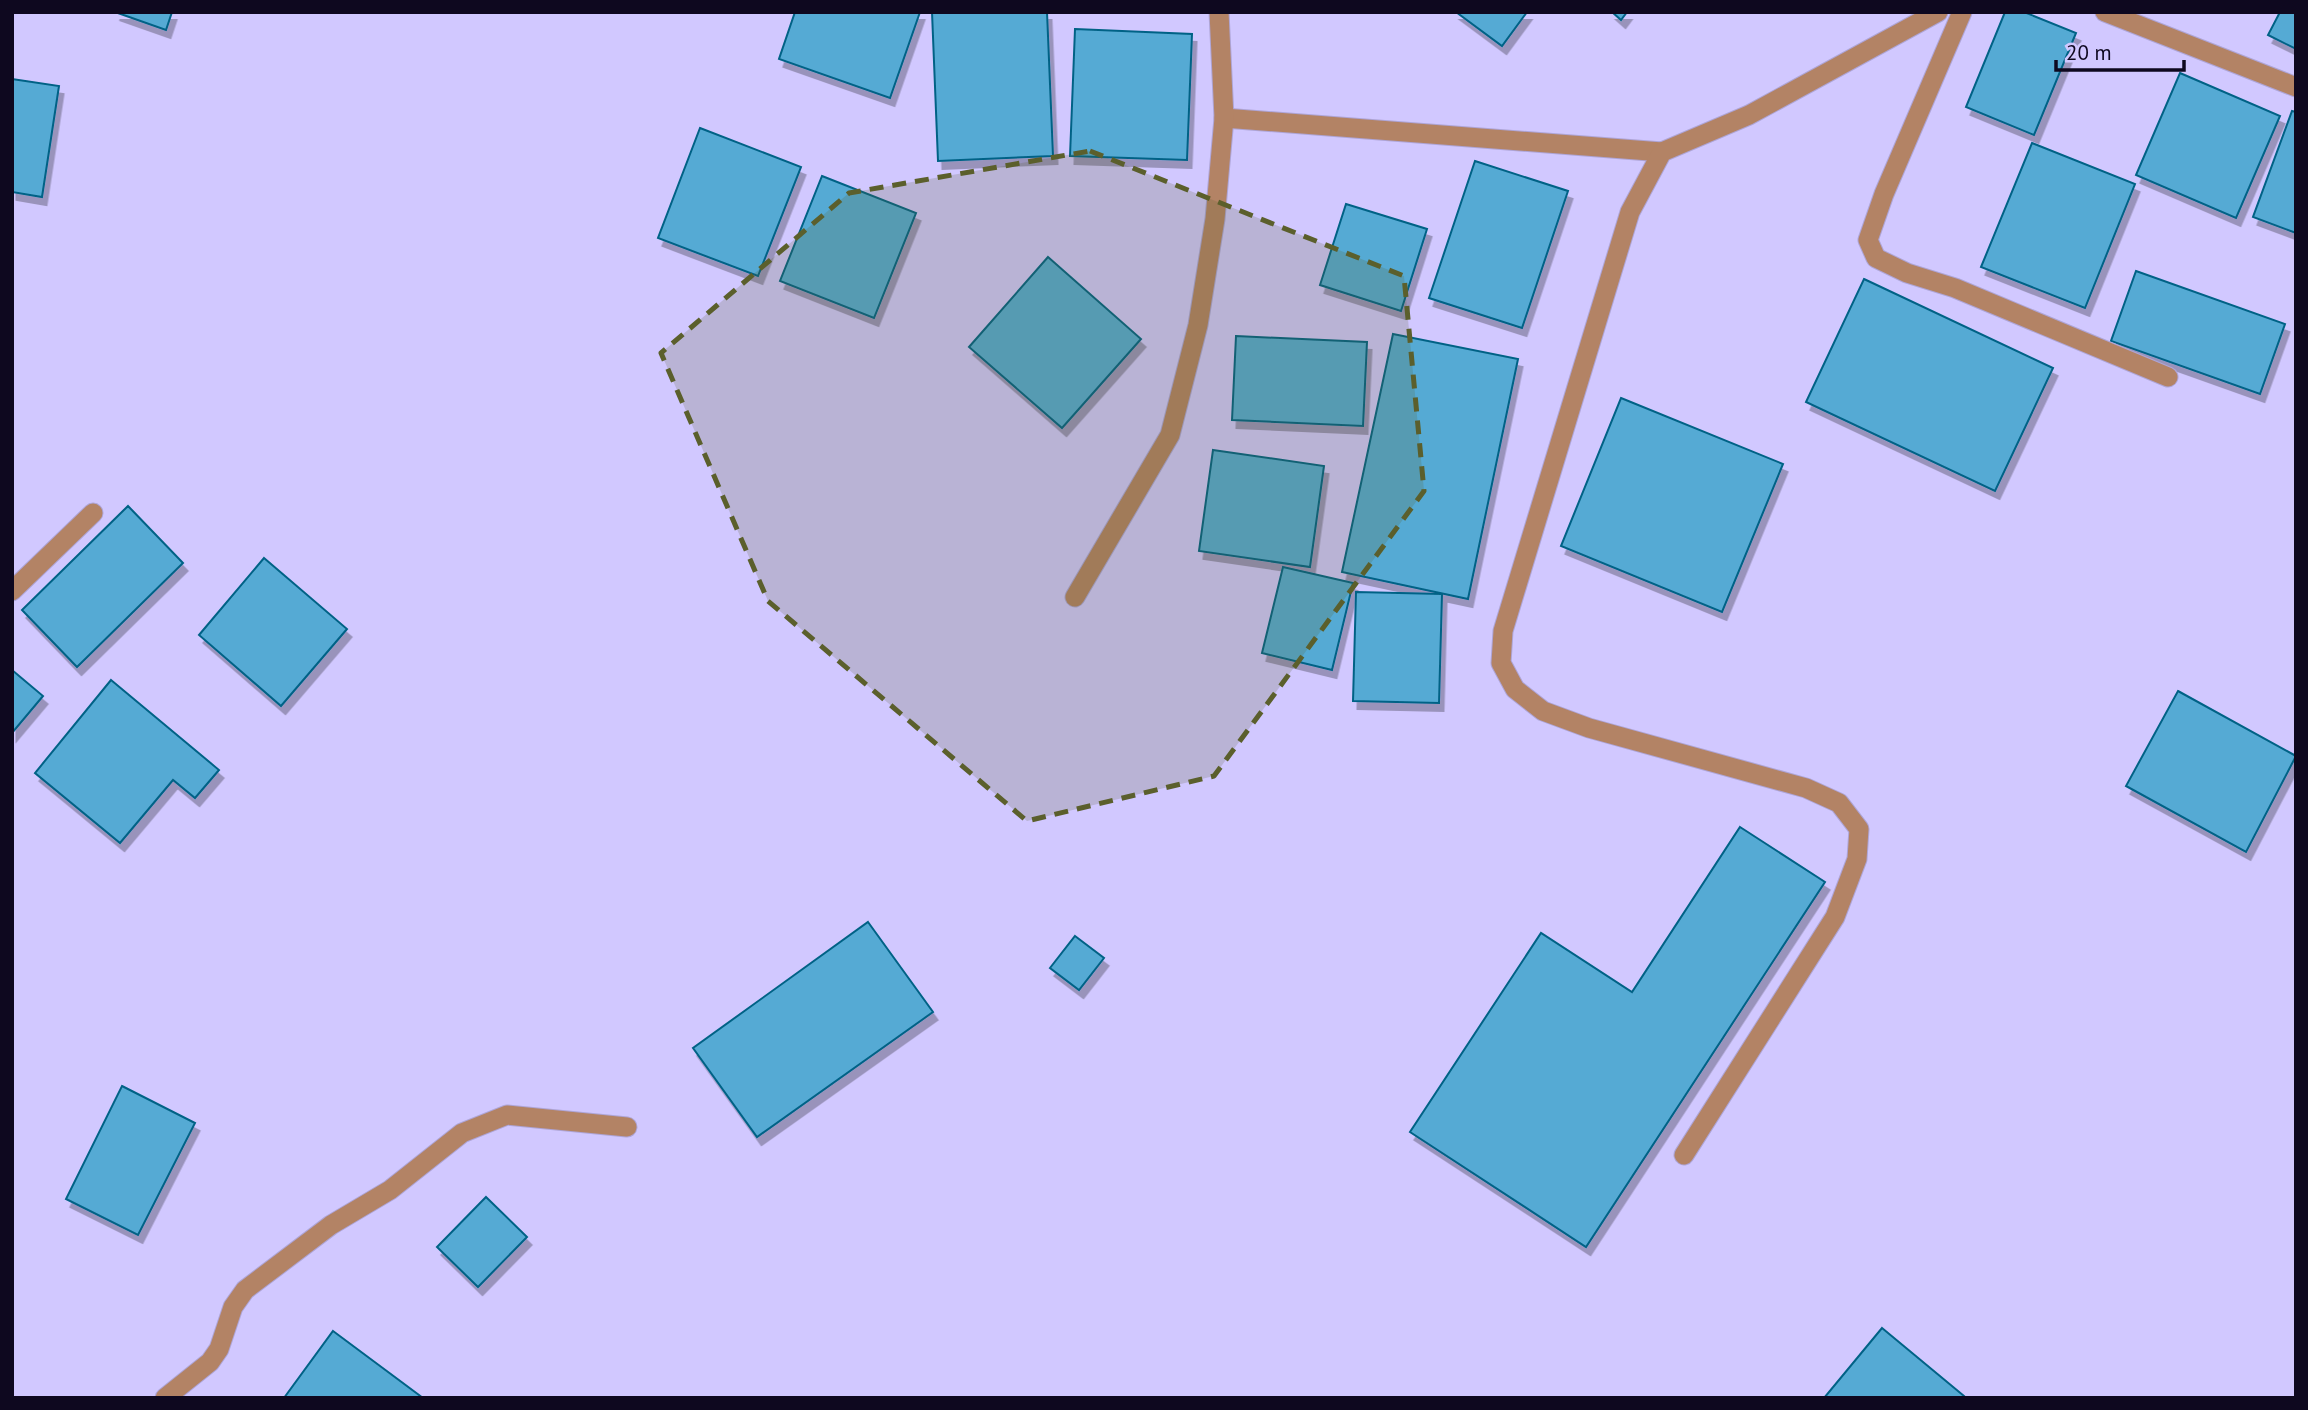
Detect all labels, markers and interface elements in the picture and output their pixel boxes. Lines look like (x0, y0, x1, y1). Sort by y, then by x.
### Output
scale bar (2056, 28, 2184, 72)
text: 20 m (2066, 39, 2112, 66)

